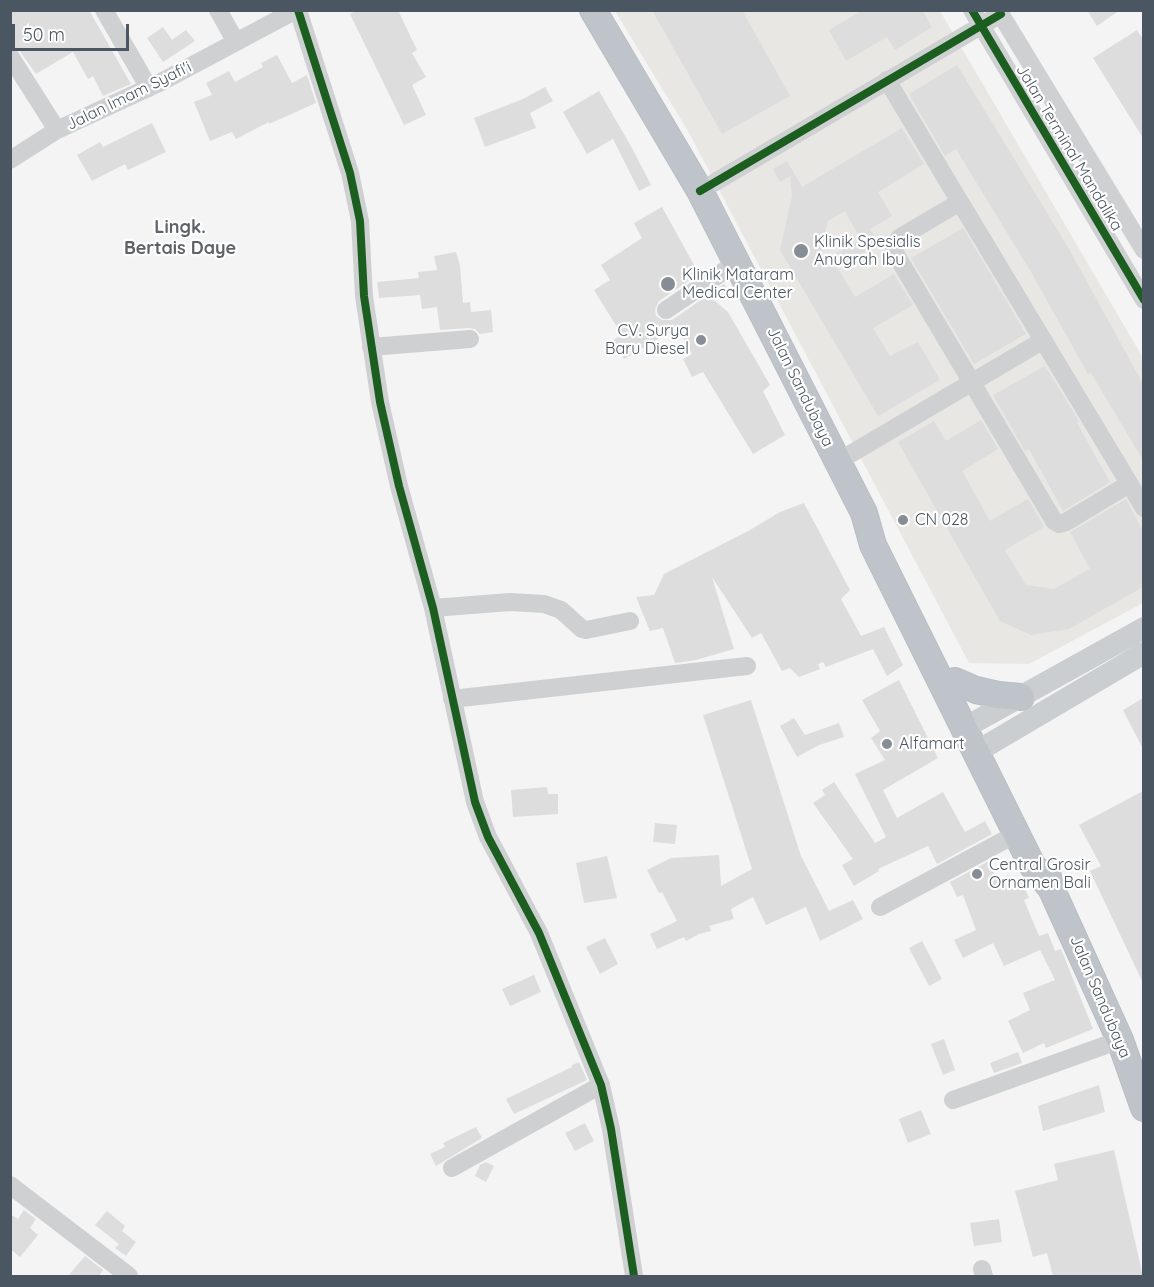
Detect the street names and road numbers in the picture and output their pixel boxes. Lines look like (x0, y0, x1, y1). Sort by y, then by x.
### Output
street label: Jalan Imam Syafi'i (63, 57, 195, 135)
street label: Jalan Terminal Mandalika (1012, 61, 1126, 235)
street label: Jalan Sandubaya (763, 324, 837, 450)
street label: Jalan Sandubaya (1066, 933, 1134, 1061)

